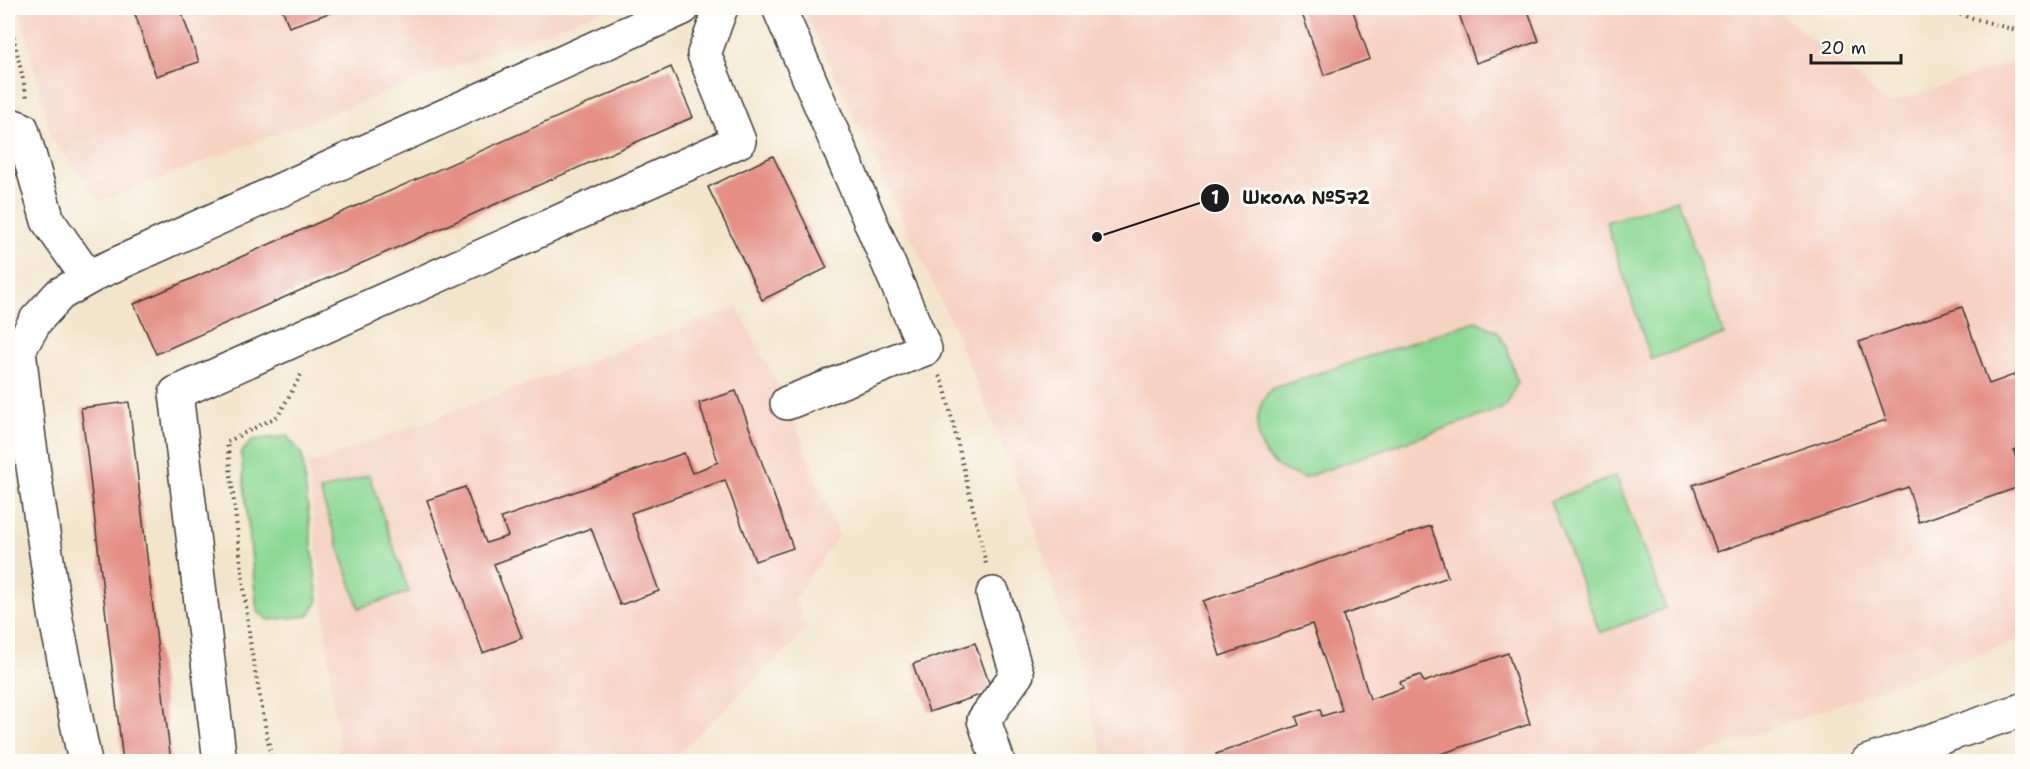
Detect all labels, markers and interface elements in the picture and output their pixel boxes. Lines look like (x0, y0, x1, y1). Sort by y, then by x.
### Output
scale bar (1811, 27, 1901, 65)
text: 20 m (1820, 36, 1866, 60)
callout: Школа №572 (1200, 180, 1381, 216)
text: 1 (1211, 186, 1219, 210)
text: Школа №572 (1242, 186, 1370, 210)

